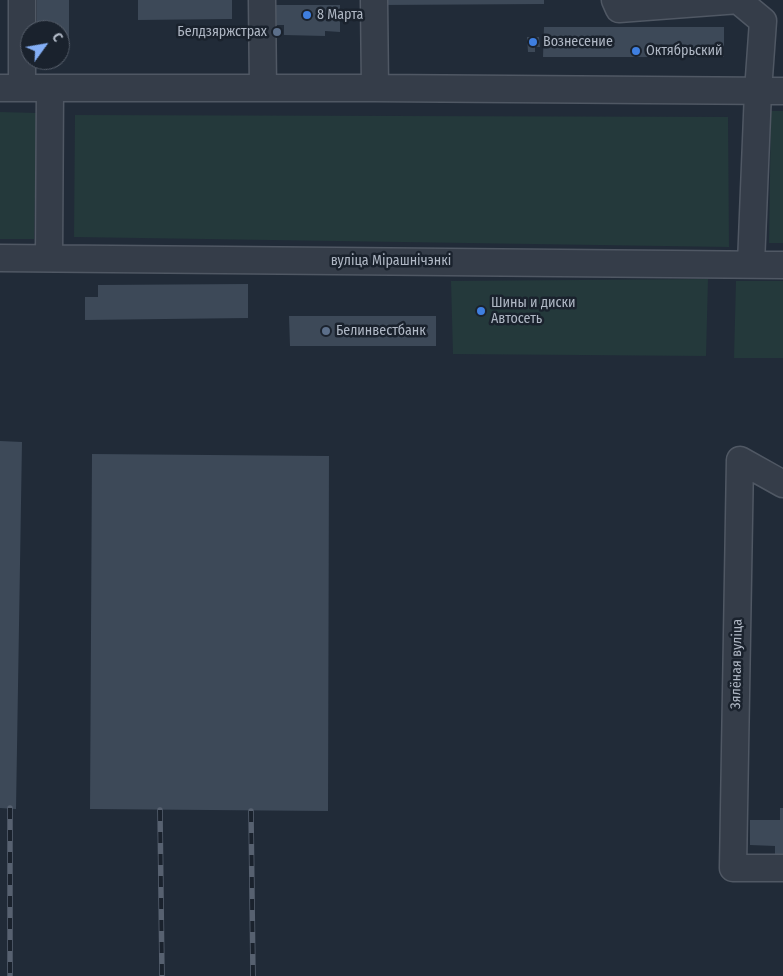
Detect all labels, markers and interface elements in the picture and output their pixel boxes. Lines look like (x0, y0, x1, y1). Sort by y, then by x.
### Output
place label: 8 Марта (317, 7, 363, 23)
marker: 8 Марта (301, 9, 313, 21)
north arrow (20, 20, 70, 70)
place label: Белдзяржстрах (177, 24, 267, 40)
marker: Белдзяржстрах (271, 26, 283, 38)
text: С (48, 30, 66, 45)
place label: Вознесение (543, 34, 613, 50)
marker: Вознесение (527, 36, 539, 48)
place label: Октябрьский (646, 43, 722, 59)
marker: Октябрьский (630, 45, 642, 57)
street label: вуліца Мірашнічэнкі (331, 253, 451, 269)
place label: Шины и диски Автосеть (491, 295, 576, 328)
marker: Шины и диски Автосеть (475, 305, 487, 317)
place label: Белинвестбанк (336, 323, 426, 339)
marker: Белинвестбанк (320, 325, 332, 337)
street label: Зялёная вуліца (728, 619, 746, 709)

